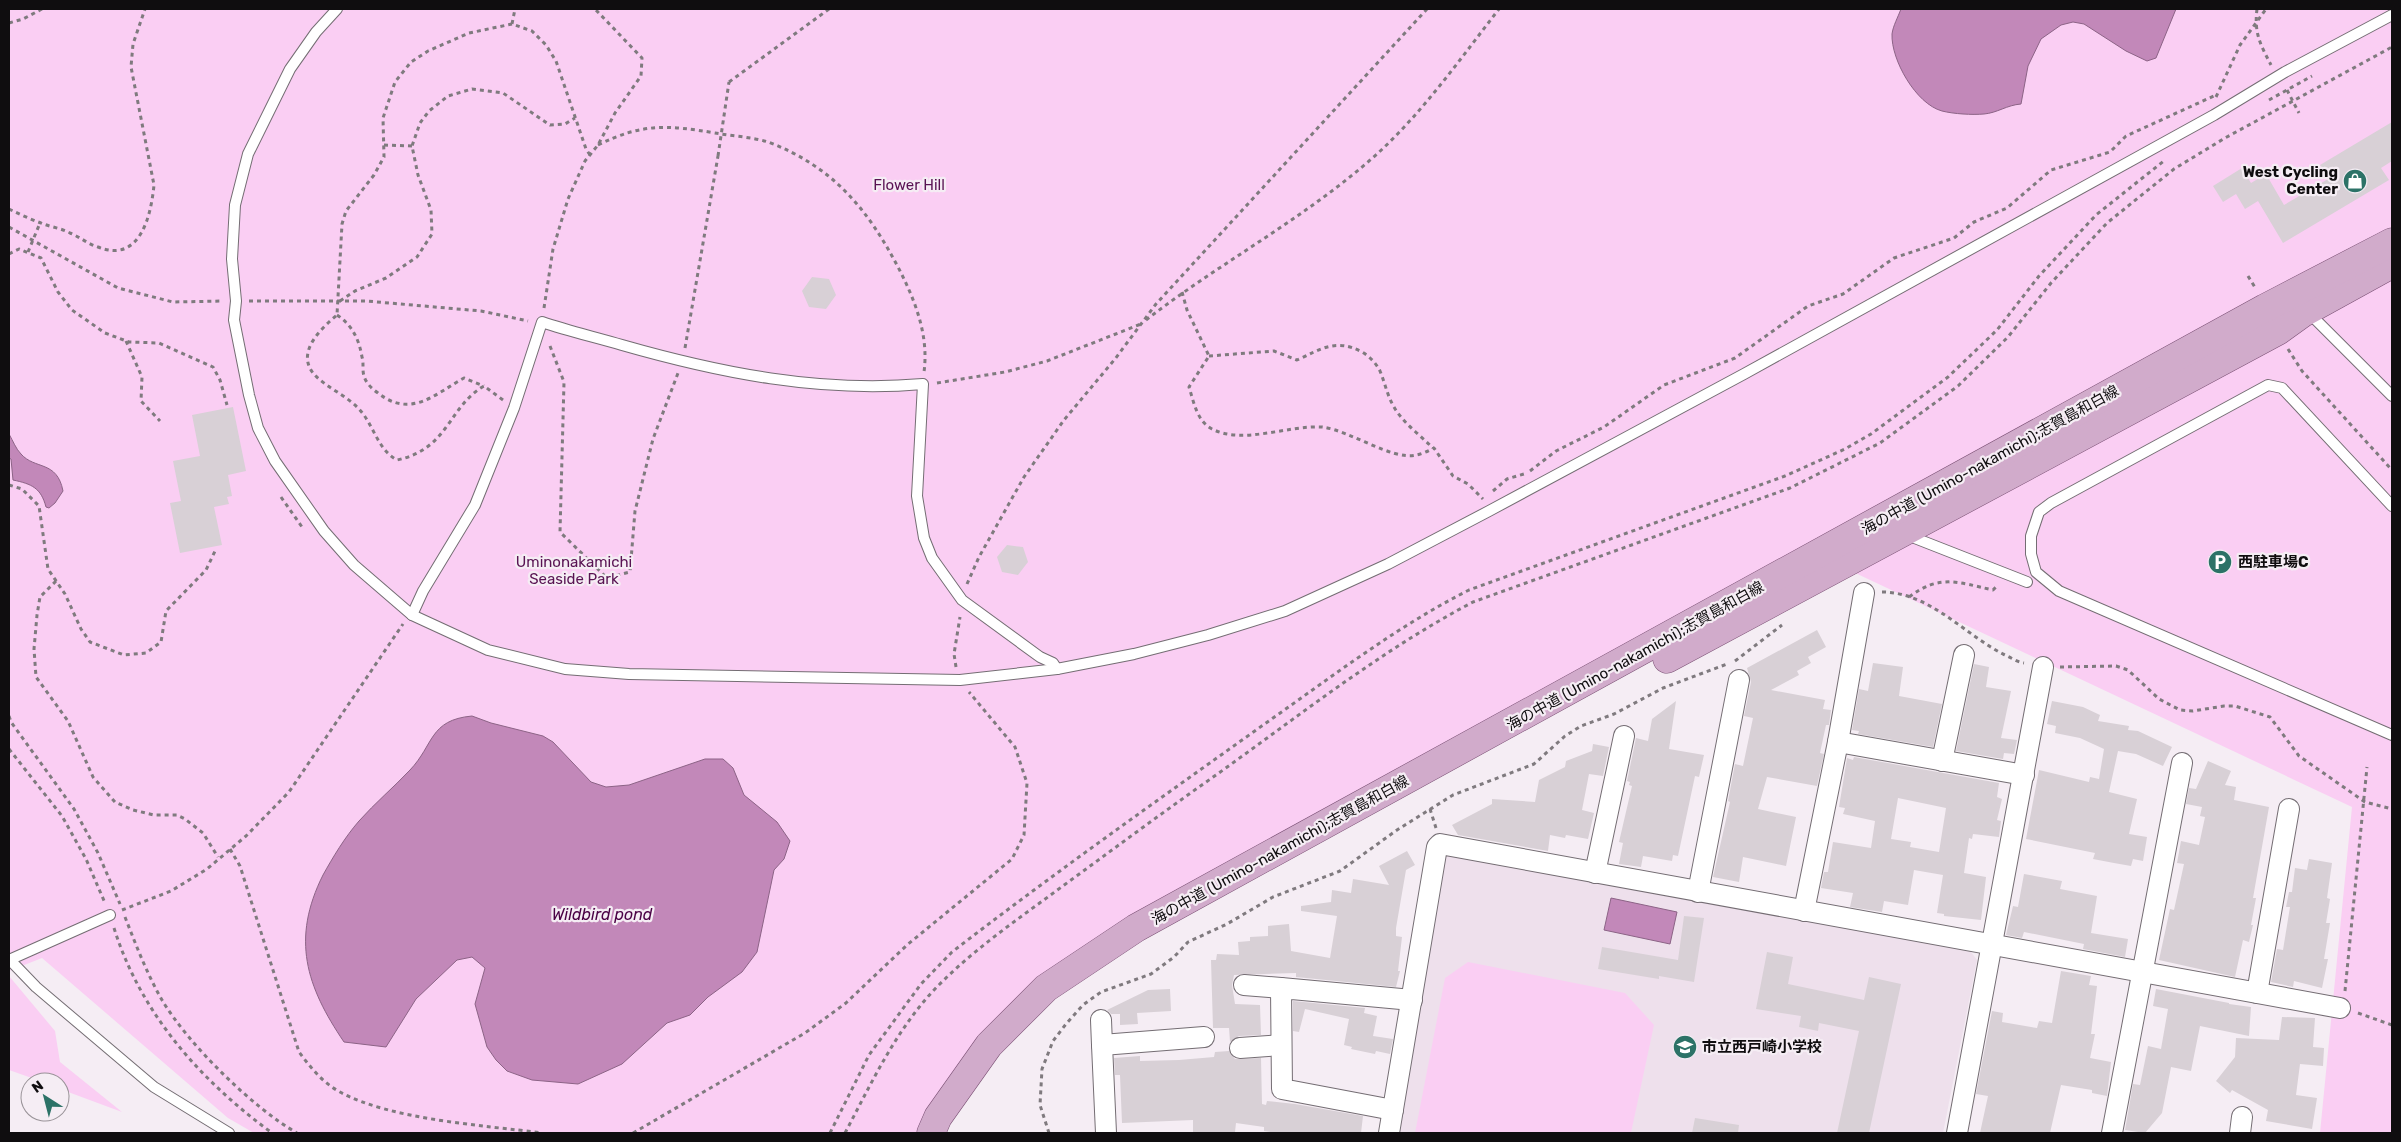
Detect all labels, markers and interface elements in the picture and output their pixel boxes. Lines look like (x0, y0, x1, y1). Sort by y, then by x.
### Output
place label: West Cycling Center (2243, 163, 2338, 198)
shop icon: West Cycling Center (2342, 168, 2368, 194)
park label: Flower Hill (873, 176, 945, 194)
street label: 海の中道 (Umino-nakamichi);志賀島和白線 (1858, 381, 2122, 539)
parking icon: 西駐車場C (2207, 549, 2233, 575)
park label: Uminonakamichi Seaside Park (516, 553, 632, 588)
place label: 西駐車場C (2238, 553, 2309, 571)
street label: 海の中道 (Umino-nakamichi);志賀島和白線 (1503, 577, 1767, 735)
street label: 海の中道 (Umino-nakamichi);志賀島和白線 (1148, 771, 1412, 929)
water label: Wildbird pond (552, 905, 653, 924)
school or university icon: 市立西戸崎小学校 (1672, 1034, 1698, 1060)
place label: 市立西戸崎小学校 (1702, 1038, 1822, 1056)
north arrow (20, 1072, 70, 1122)
text: N (29, 1077, 47, 1097)

